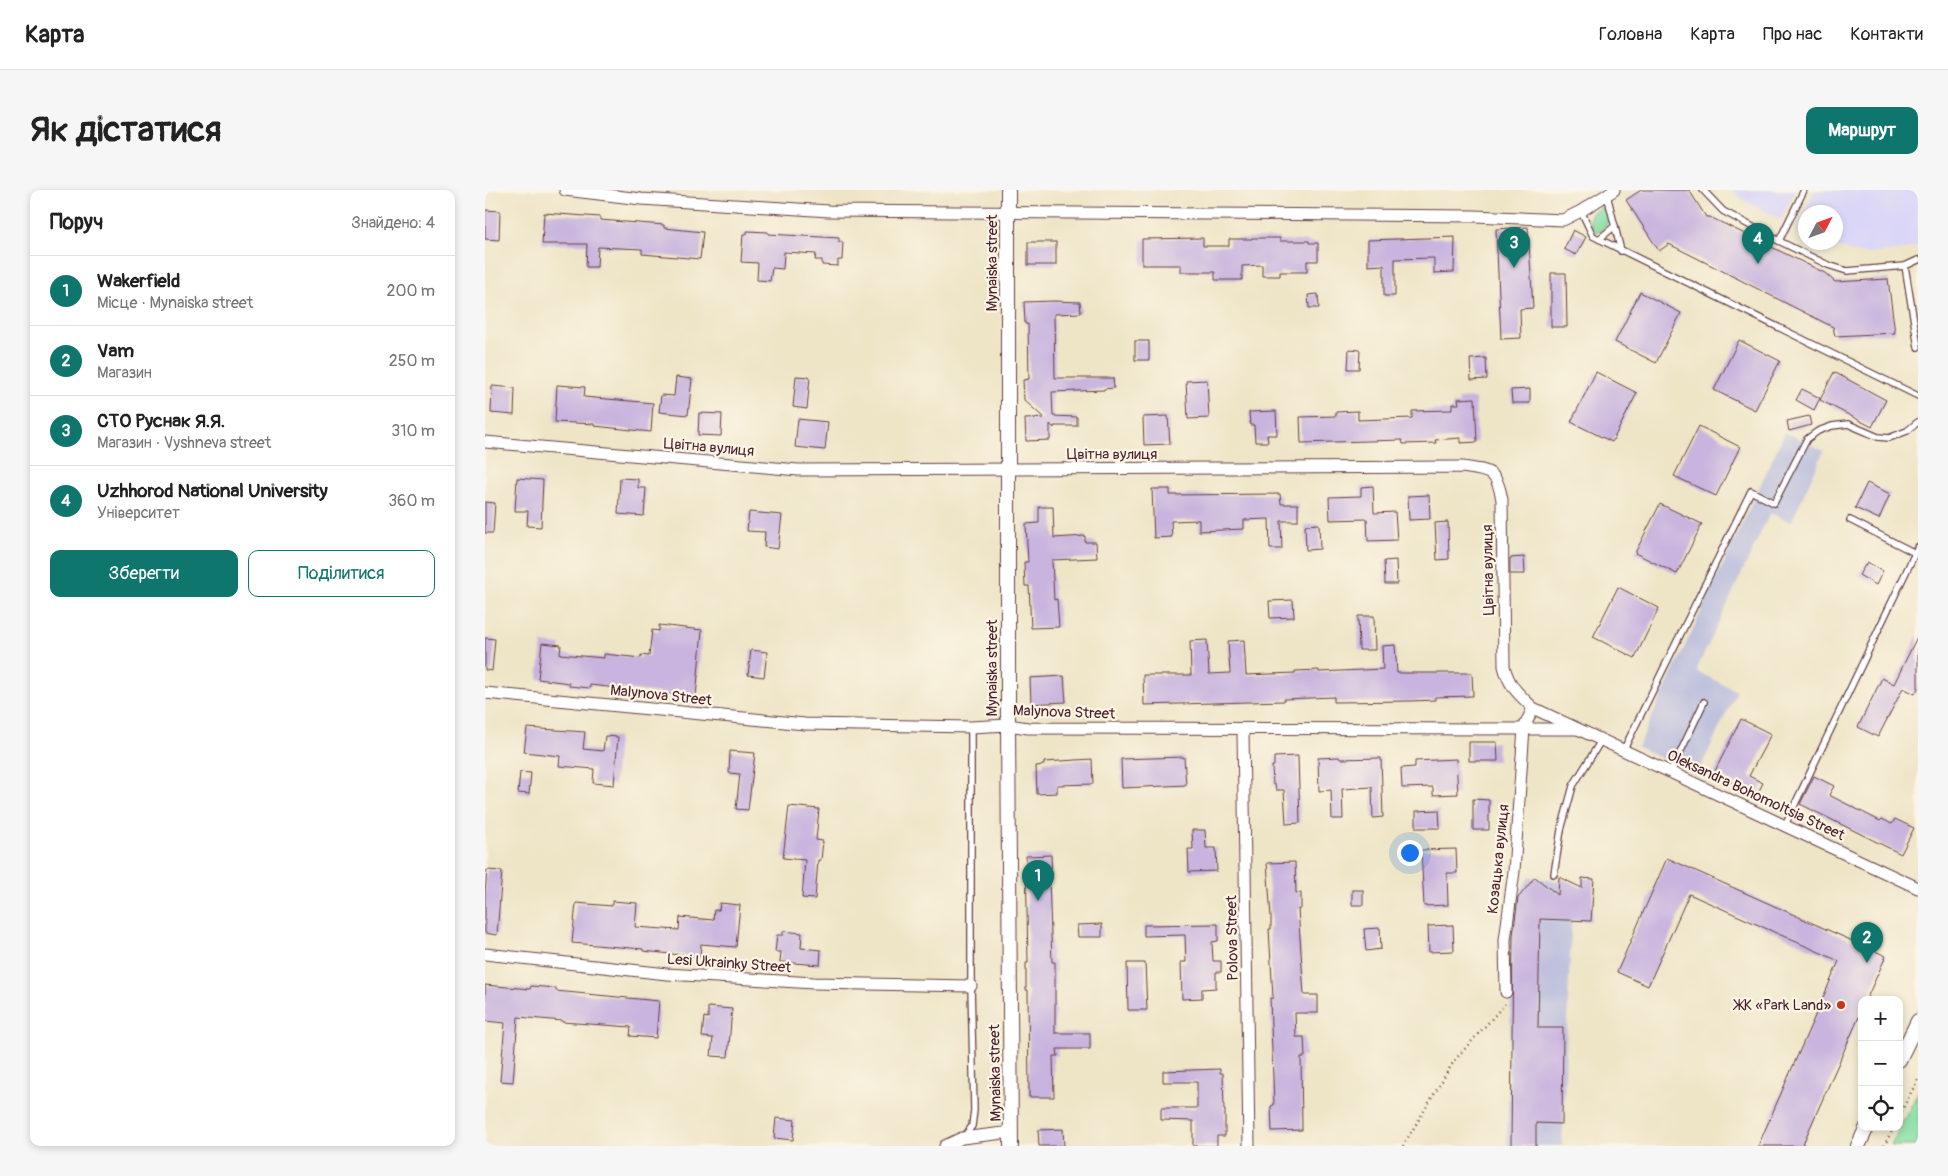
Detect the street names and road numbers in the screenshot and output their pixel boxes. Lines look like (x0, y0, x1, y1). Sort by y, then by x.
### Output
street label: Mynaiska street (983, 213, 1002, 312)
street label: Цвітна вулиця (663, 434, 755, 461)
street label: Цвітна вулиця (1067, 445, 1157, 464)
street label: Цвітна вулиця (1478, 524, 1499, 616)
street label: Mynaiska street (983, 618, 1002, 717)
street label: Malynova Street (609, 681, 714, 710)
street label: Malynova Street (1013, 701, 1116, 724)
street label: Oleksandra Bohomoltsia Street (1664, 746, 1849, 845)
street label: Козацька вулиця (1483, 803, 1514, 915)
street label: Polova Street (1222, 894, 1243, 981)
street label: Lesi Ukrainky Street (666, 950, 793, 977)
street label: Mynaiska street (985, 1023, 1006, 1122)

